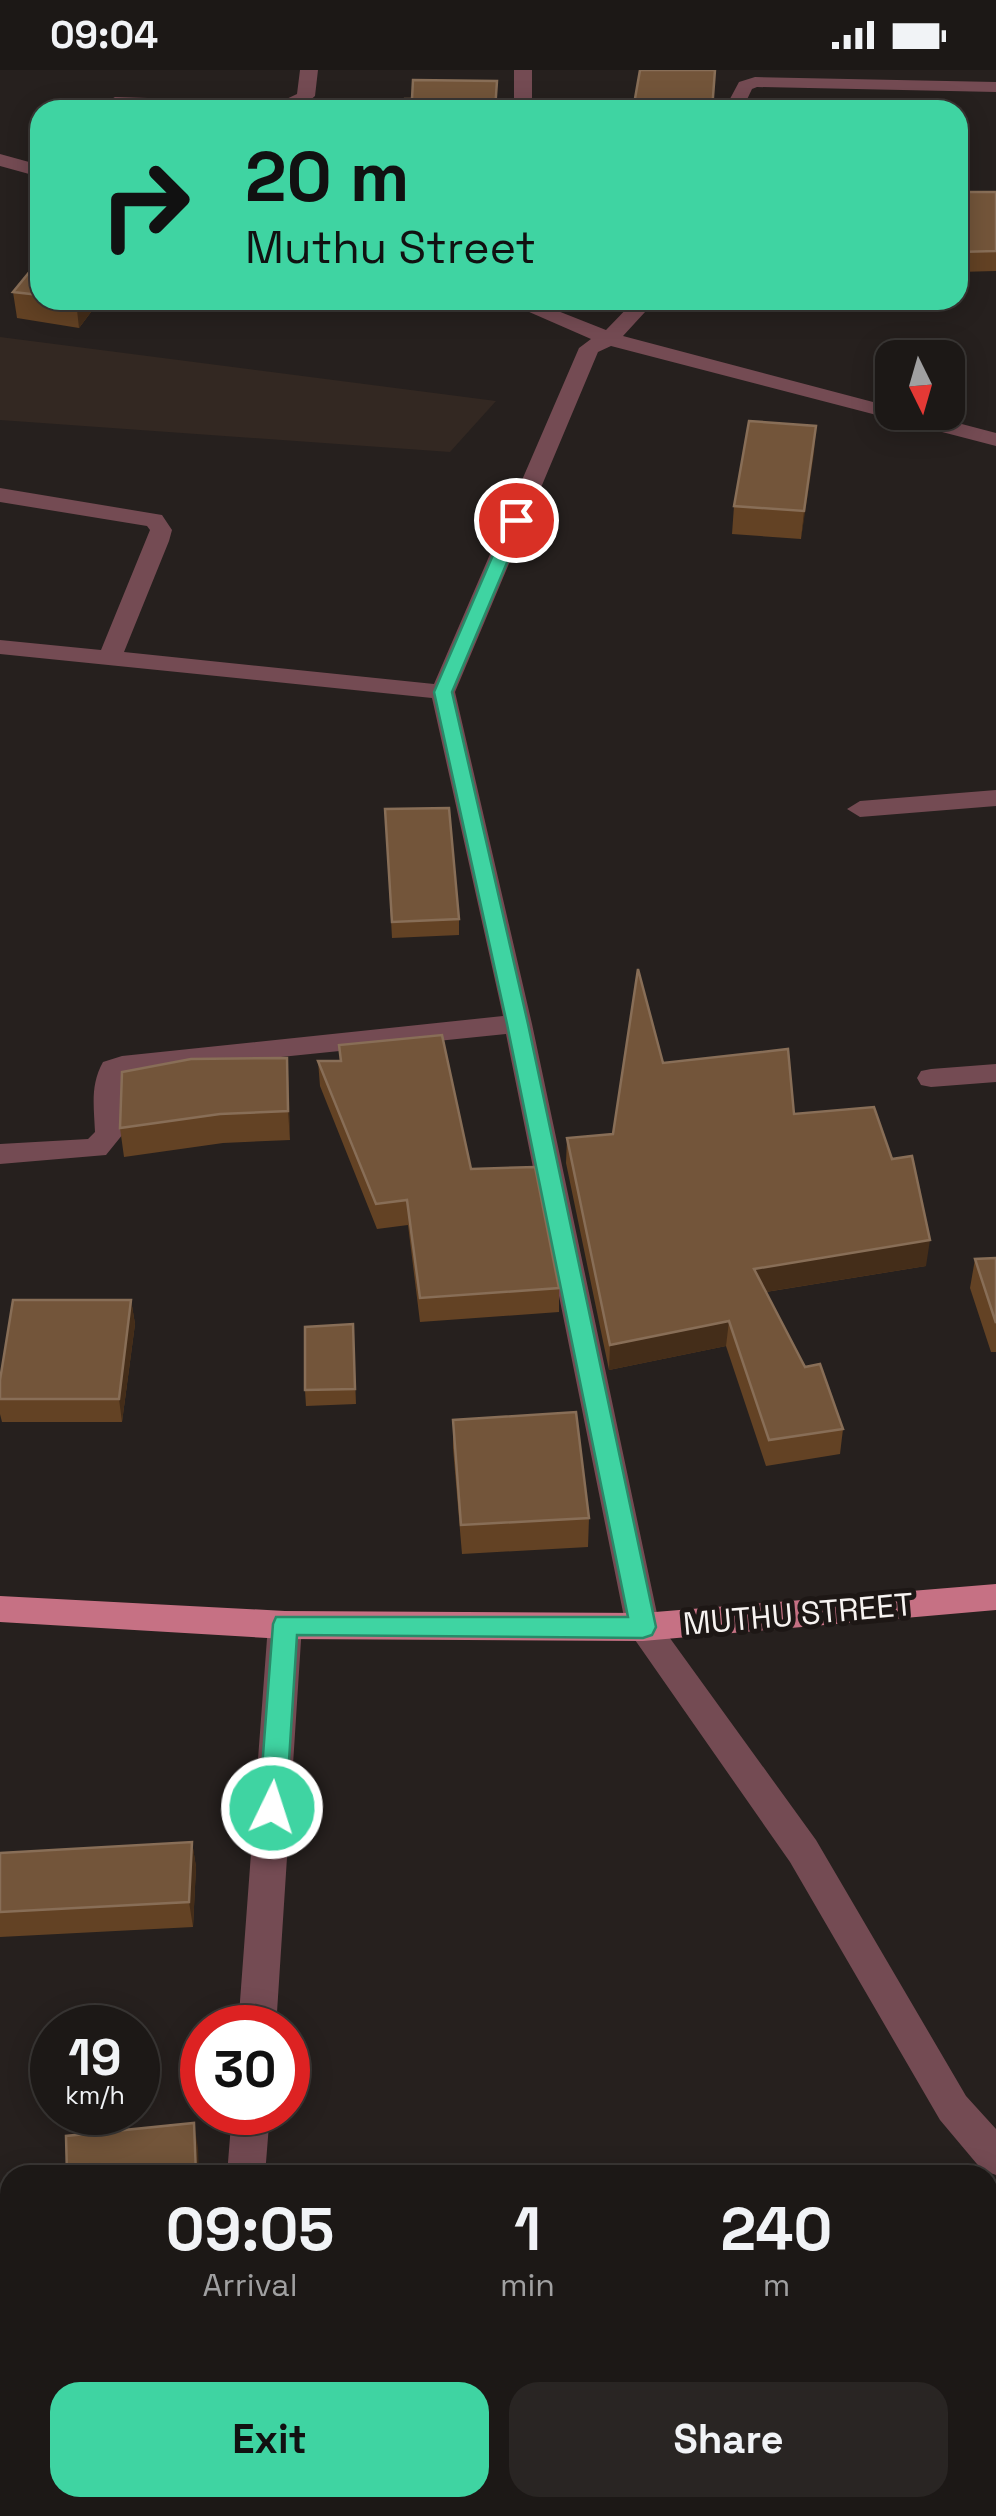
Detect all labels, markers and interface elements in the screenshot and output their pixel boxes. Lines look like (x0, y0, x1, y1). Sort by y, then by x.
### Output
text: 09:04 (50, 11, 158, 59)
text: 20 m (245, 132, 410, 221)
icon: right (80, 140, 210, 270)
text: Muthu Street (245, 219, 536, 276)
north arrow (875, 340, 965, 430)
map controls (875, 340, 965, 430)
pin (474, 478, 559, 563)
icon: arrive (489, 493, 544, 548)
street label: MUTHU STREET (681, 1584, 915, 1644)
position arrow (220, 1756, 324, 1860)
speed limit sign: 30 (180, 2005, 310, 2135)
text: 19 (68, 2026, 122, 2090)
text: km/h (65, 2079, 125, 2111)
text: 09:05 (166, 2191, 334, 2268)
text: 1 (514, 2191, 541, 2268)
text: 240 (721, 2191, 832, 2268)
text: Arrival (202, 2265, 298, 2305)
text: min (500, 2265, 555, 2305)
text: m (763, 2265, 790, 2305)
button: Exit (50, 2382, 489, 2497)
button: Share (509, 2382, 948, 2497)

